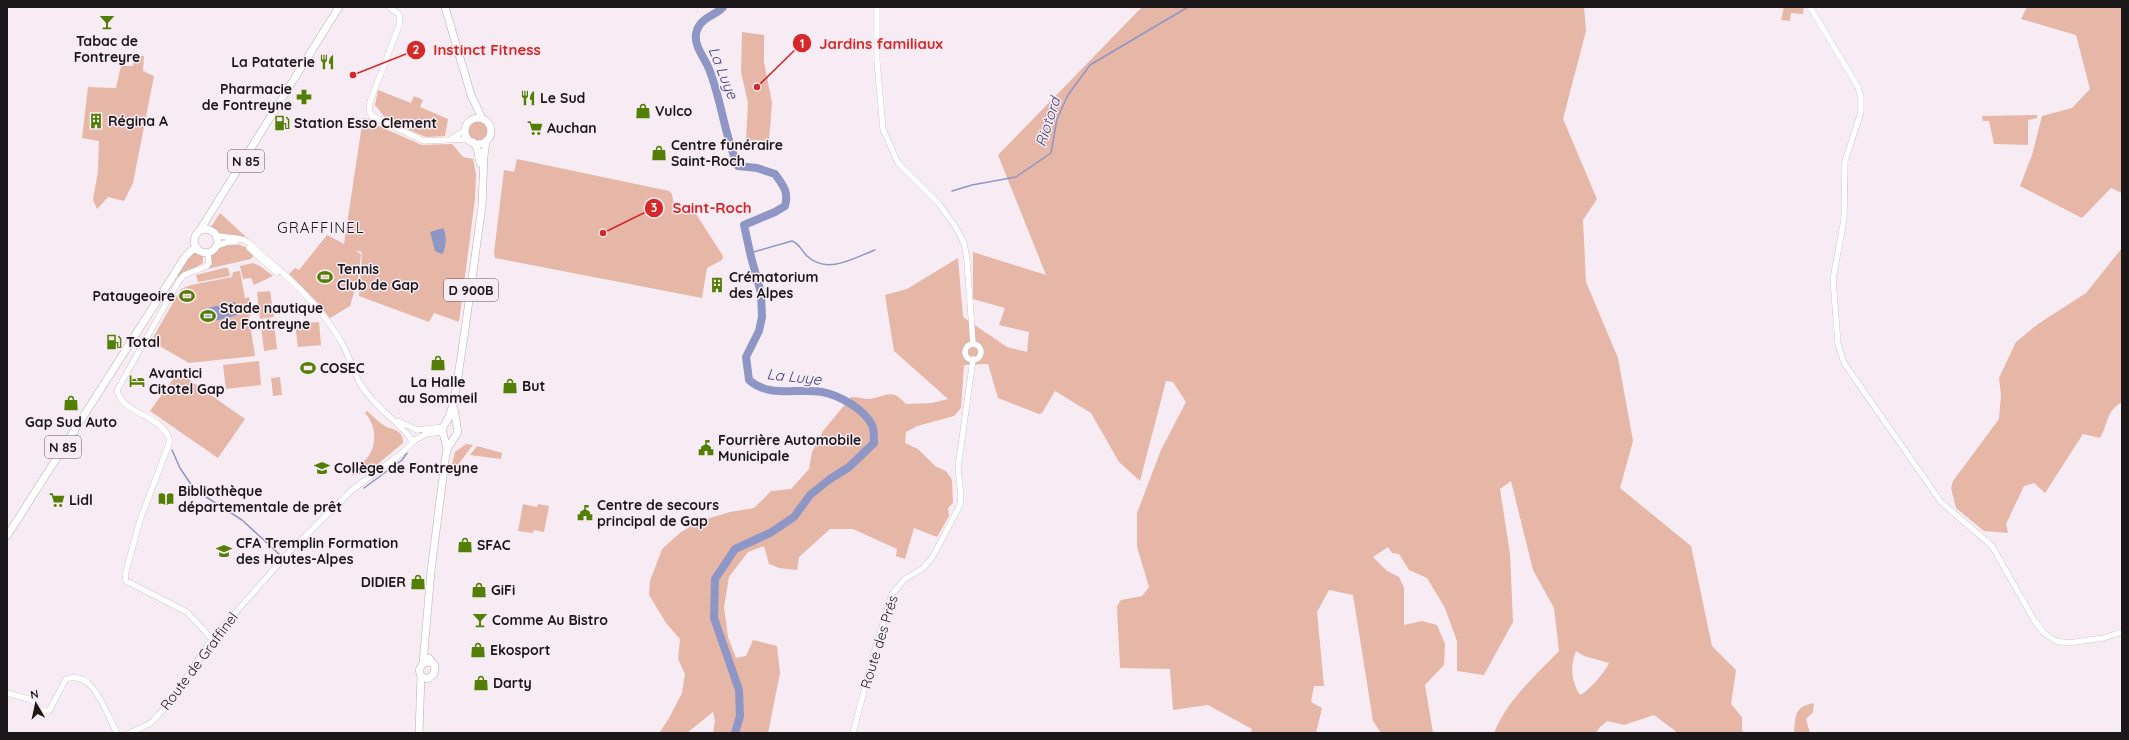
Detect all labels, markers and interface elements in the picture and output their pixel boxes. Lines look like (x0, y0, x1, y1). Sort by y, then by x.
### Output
bar icon: Tabac de Fontreyre (98, 13, 116, 31)
callout: Jardins familiaux (792, 30, 951, 57)
place label: Tabac de Fontreyre (74, 32, 140, 66)
text: Jardins familiaux (819, 34, 943, 53)
callout: Instinct Fitness (406, 36, 549, 63)
text: 1 (800, 36, 804, 51)
text: Instinct Fitness (433, 40, 541, 59)
text: 2 (413, 42, 420, 57)
water label: La Luye (704, 44, 743, 102)
place label: La Pataterie (231, 53, 315, 71)
restaurant icon: La Pataterie (318, 53, 336, 71)
place label: Pharmacie de Fontreyne (202, 80, 292, 114)
pharmacy icon: Pharmacie de Fontreyne (295, 88, 313, 106)
restaurant icon: Le Sud (519, 89, 537, 107)
place label: Le Sud (540, 89, 585, 107)
water label: Riotord (1031, 93, 1065, 149)
shop icon: Vulco (634, 102, 652, 120)
place label: Vulco (655, 102, 692, 120)
building icon: Régina A (87, 112, 105, 130)
place label: Régina A (108, 112, 168, 130)
fuel station icon: Station Esso Clement (273, 114, 291, 132)
place label: Station Esso Clement (294, 114, 437, 132)
supermarket icon: Auchan (526, 119, 544, 137)
place label: Auchan (547, 119, 597, 137)
place label: Centre funéraire Saint-Roch (671, 136, 783, 170)
shop icon: Centre funéraire Saint-Roch (650, 144, 668, 162)
road number: N 85 (228, 150, 264, 172)
callout: Saint-Roch (644, 194, 759, 221)
text: Saint-Roch (672, 198, 752, 217)
text: 3 (651, 200, 657, 215)
district label: GRAFFINEL (277, 218, 365, 237)
place label: Tennis Club de Gap (337, 260, 419, 294)
sports icon: Tennis Club de Gap (316, 268, 334, 286)
place label: Crématorium des Alpes (729, 268, 818, 302)
building icon: Crématorium des Alpes (708, 276, 726, 294)
road number: D 900B (444, 279, 498, 301)
place label: Pataugeoire (92, 287, 175, 305)
sports icon: Pataugeoire (178, 287, 196, 305)
place label: Stade nautique de Fontreyne (220, 299, 323, 333)
sports icon: Stade nautique de Fontreyne (199, 307, 217, 325)
fuel station icon: Total (105, 333, 123, 351)
place label: Total (126, 333, 160, 351)
shop icon: La Halle au Sommeil (429, 354, 447, 372)
sports icon: COSEC (299, 359, 317, 377)
place label: COSEC (320, 359, 365, 377)
place label: Avantici Citotel Gap (149, 364, 225, 398)
water label: La Luye (766, 364, 823, 389)
hotel icon: Avantici Citotel Gap (128, 372, 146, 390)
place label: La Halle au Sommeil (398, 373, 478, 407)
shop icon: But (501, 377, 519, 395)
place label: But (522, 377, 545, 395)
shop icon: Gap Sud Auto (62, 394, 80, 412)
place label: Gap Sud Auto (25, 413, 117, 431)
place label: Fourrière Automobile Municipale (718, 431, 861, 465)
road number: N 85 (45, 436, 81, 458)
public building icon: Fourrière Automobile Municipale (697, 439, 715, 457)
school or university icon: Collège de Fontreyne (313, 459, 331, 477)
place label: Collège de Fontreyne (334, 459, 478, 477)
place label: Bibliothèque départementale de prêt (178, 482, 342, 516)
library icon: Bibliothèque départementale de prêt (157, 490, 175, 508)
supermarket icon: Lidl (48, 491, 66, 509)
place label: Lidl (69, 491, 93, 509)
place label: Centre de secours principal de Gap (597, 496, 719, 530)
public building icon: Centre de secours principal de Gap (576, 504, 594, 522)
place label: CFA Tremplin Formation des Hautes-Alpes (236, 534, 398, 568)
shop icon: SFAC (456, 536, 474, 554)
place label: SFAC (477, 536, 511, 554)
school or university icon: CFA Tremplin Formation des Hautes-Alpes (215, 542, 233, 560)
place label: DIDIER (361, 573, 406, 591)
shop icon: DIDIER (409, 573, 427, 591)
shop icon: GiFi (470, 581, 488, 599)
place label: GiFi (491, 581, 515, 599)
street label: Route des Prés (856, 593, 902, 691)
street label: Route de Graffinel (156, 608, 242, 714)
bar icon: Comme Au Bistro (471, 611, 489, 629)
place label: Comme Au Bistro (492, 611, 608, 629)
shop icon: Ekosport (469, 641, 487, 659)
place label: Ekosport (490, 641, 551, 659)
shop icon: Darty (472, 674, 490, 692)
place label: Darty (493, 674, 532, 692)
north arrow (16, 684, 56, 724)
text: N (29, 687, 40, 702)

